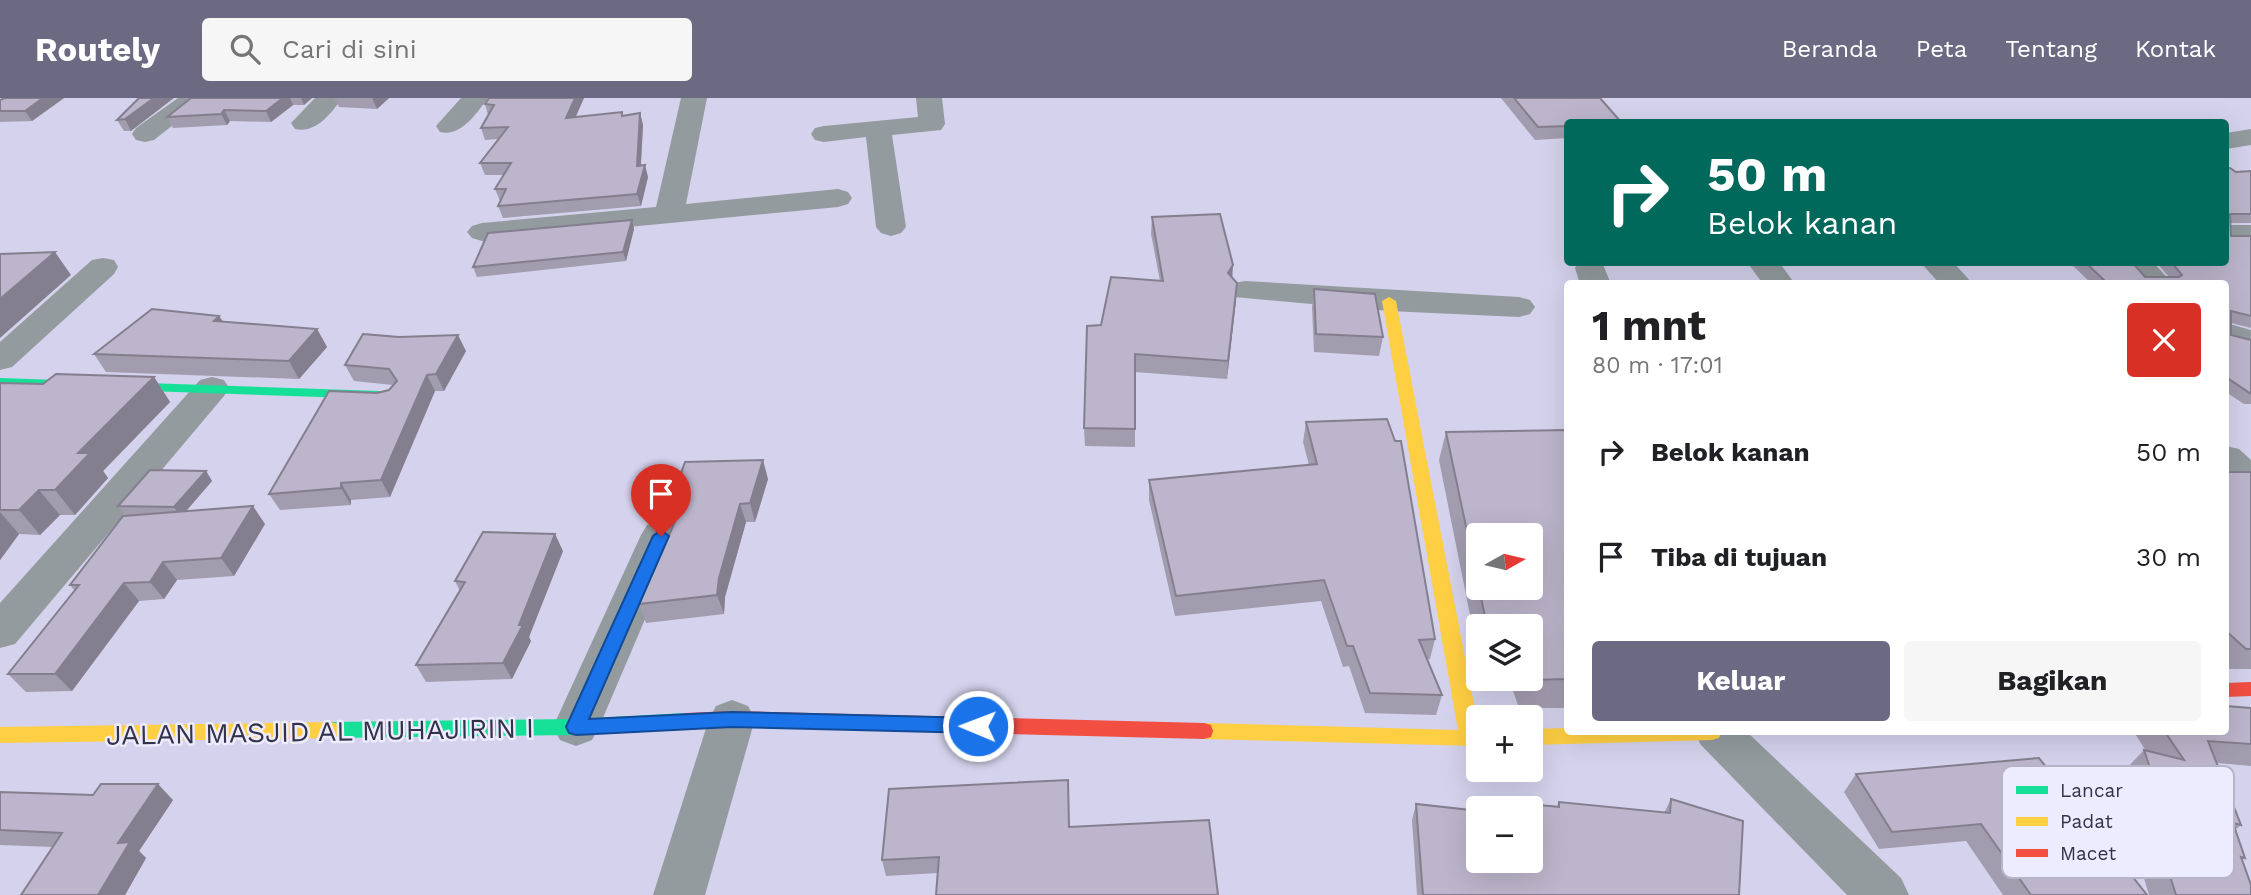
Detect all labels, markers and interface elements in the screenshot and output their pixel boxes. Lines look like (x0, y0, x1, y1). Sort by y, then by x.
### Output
search box (202, 18, 692, 81)
text: Routely (35, 30, 160, 69)
icon: search (226, 30, 264, 68)
text: Cari di sini (282, 34, 417, 64)
text: Beranda (1782, 35, 1878, 63)
text: Peta (1916, 35, 1967, 63)
text: Tentang (2005, 35, 2097, 63)
text: Kontak (2135, 35, 2216, 63)
text: 50 m (1707, 145, 1827, 203)
icon: right (1592, 147, 1683, 238)
text: Belok kanan (1707, 204, 1897, 242)
text: 1 mnt (1592, 301, 1706, 350)
button: close (2127, 303, 2201, 377)
text: 80 m · 17:01 (1592, 352, 1723, 379)
icon: right (1592, 433, 1630, 471)
text: Belok kanan (1651, 437, 1810, 467)
text: 50 m (2136, 437, 2201, 467)
pin (631, 464, 691, 536)
icon: arrive (642, 475, 680, 513)
north arrow (1466, 523, 1544, 600)
map controls (1466, 523, 1543, 873)
icon: arrive (1592, 538, 1630, 576)
text: Tiba di tujuan (1651, 542, 1827, 572)
text: 30 m (2136, 542, 2201, 572)
button: layers (1466, 614, 1543, 691)
button: Keluar (1592, 641, 1890, 721)
button: Bagikan (1904, 641, 2201, 721)
position arrow (941, 689, 1015, 763)
button: + (1466, 705, 1543, 782)
street label: JALAN MASJID AL MUHAJIRIN I (106, 711, 534, 752)
legend (2002, 766, 2234, 878)
text: Lancar (2060, 779, 2123, 802)
button: − (1466, 796, 1543, 873)
text: Padat (2060, 810, 2113, 833)
text: Macet (2060, 842, 2116, 865)

